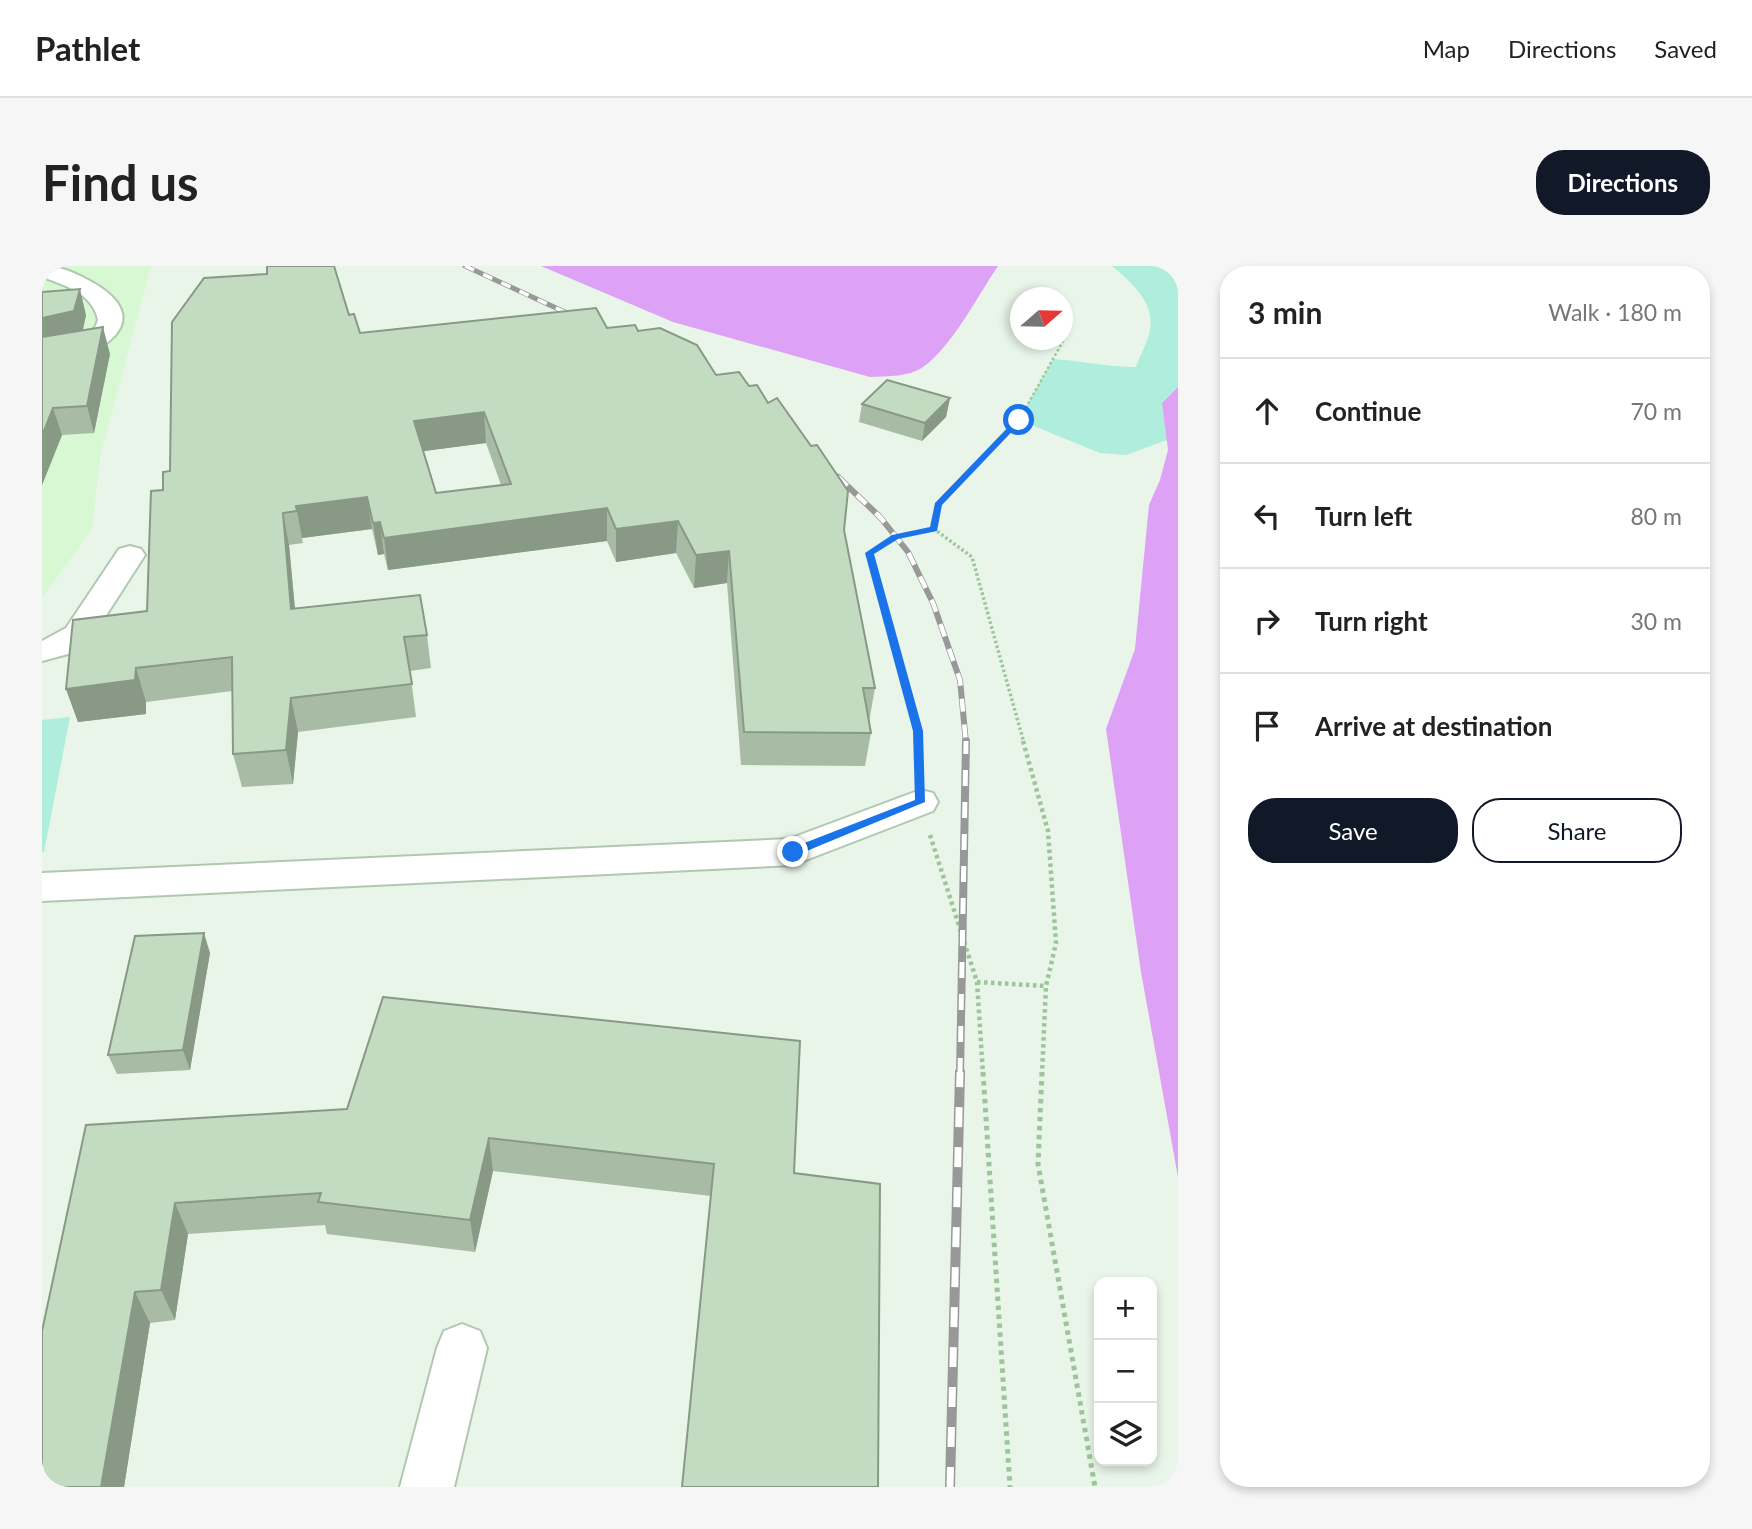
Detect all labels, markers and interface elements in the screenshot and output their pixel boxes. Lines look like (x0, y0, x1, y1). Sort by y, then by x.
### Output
text: Pathlet (35, 28, 140, 68)
text: Map (1423, 34, 1470, 63)
text: Directions (1508, 34, 1616, 63)
text: Saved (1654, 34, 1717, 63)
button: Directions (1536, 150, 1710, 215)
text: Find us (42, 153, 199, 211)
north arrow (1010, 287, 1073, 350)
text: 3 min (1248, 294, 1322, 330)
text: Walk · 180 m (1548, 298, 1682, 326)
icon: ahead (1248, 392, 1286, 430)
text: Continue (1315, 395, 1421, 427)
text: 70 m (1631, 397, 1682, 425)
route start (1003, 404, 1034, 435)
icon: left (1248, 497, 1286, 535)
text: Turn left (1315, 500, 1412, 532)
text: 80 m (1631, 502, 1682, 530)
icon: right (1248, 602, 1286, 640)
text: Turn right (1315, 605, 1428, 637)
text: 30 m (1631, 607, 1682, 635)
icon: arrive (1248, 707, 1286, 745)
text: Arrive at destination (1315, 710, 1552, 742)
button: Save (1248, 798, 1458, 863)
button: Share (1472, 798, 1682, 863)
route end (777, 836, 808, 867)
map controls (1094, 1277, 1157, 1466)
button: + (1094, 1277, 1157, 1340)
button: − (1094, 1340, 1157, 1403)
button: layers (1094, 1403, 1157, 1466)

